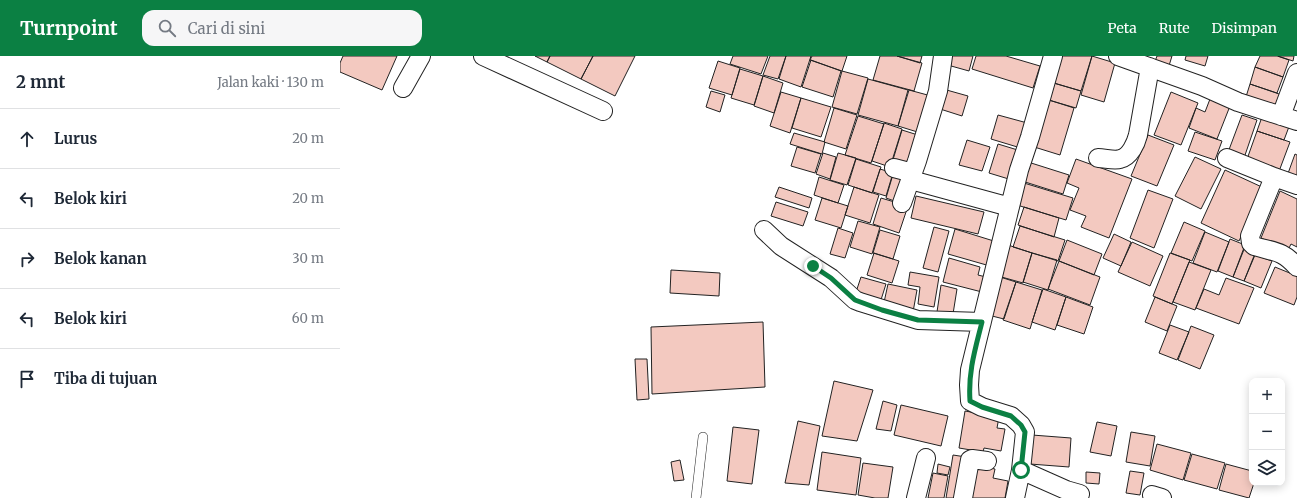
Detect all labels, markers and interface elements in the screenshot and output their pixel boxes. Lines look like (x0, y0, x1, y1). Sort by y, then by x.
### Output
search box (142, 10, 422, 46)
text: Turnpoint (20, 16, 118, 40)
icon: search (156, 17, 178, 39)
text: Cari di sini (188, 19, 265, 38)
text: Peta (1108, 19, 1137, 37)
text: Rute (1159, 19, 1190, 37)
text: Disimpan (1212, 19, 1277, 37)
text: 2 mnt (16, 71, 65, 93)
text: Jalan kaki · 130 m (217, 74, 324, 91)
icon: ahead (16, 128, 38, 150)
text: Lurus (54, 129, 97, 148)
text: 20 m (292, 130, 324, 147)
icon: left (16, 188, 38, 210)
text: Belok kiri (54, 189, 127, 208)
text: 20 m (292, 190, 324, 207)
icon: right (16, 248, 38, 270)
text: Belok kanan (54, 249, 147, 268)
text: 30 m (292, 250, 324, 267)
route end (804, 257, 822, 275)
icon: left (16, 308, 38, 330)
text: Belok kiri (54, 309, 127, 328)
text: 60 m (292, 310, 324, 327)
icon: arrive (16, 368, 38, 390)
text: Tiba di tujuan (54, 369, 157, 388)
map controls (1249, 378, 1285, 486)
button: + (1249, 378, 1285, 414)
button: − (1249, 414, 1285, 450)
button: layers (1249, 450, 1285, 486)
route start (1012, 461, 1030, 479)

